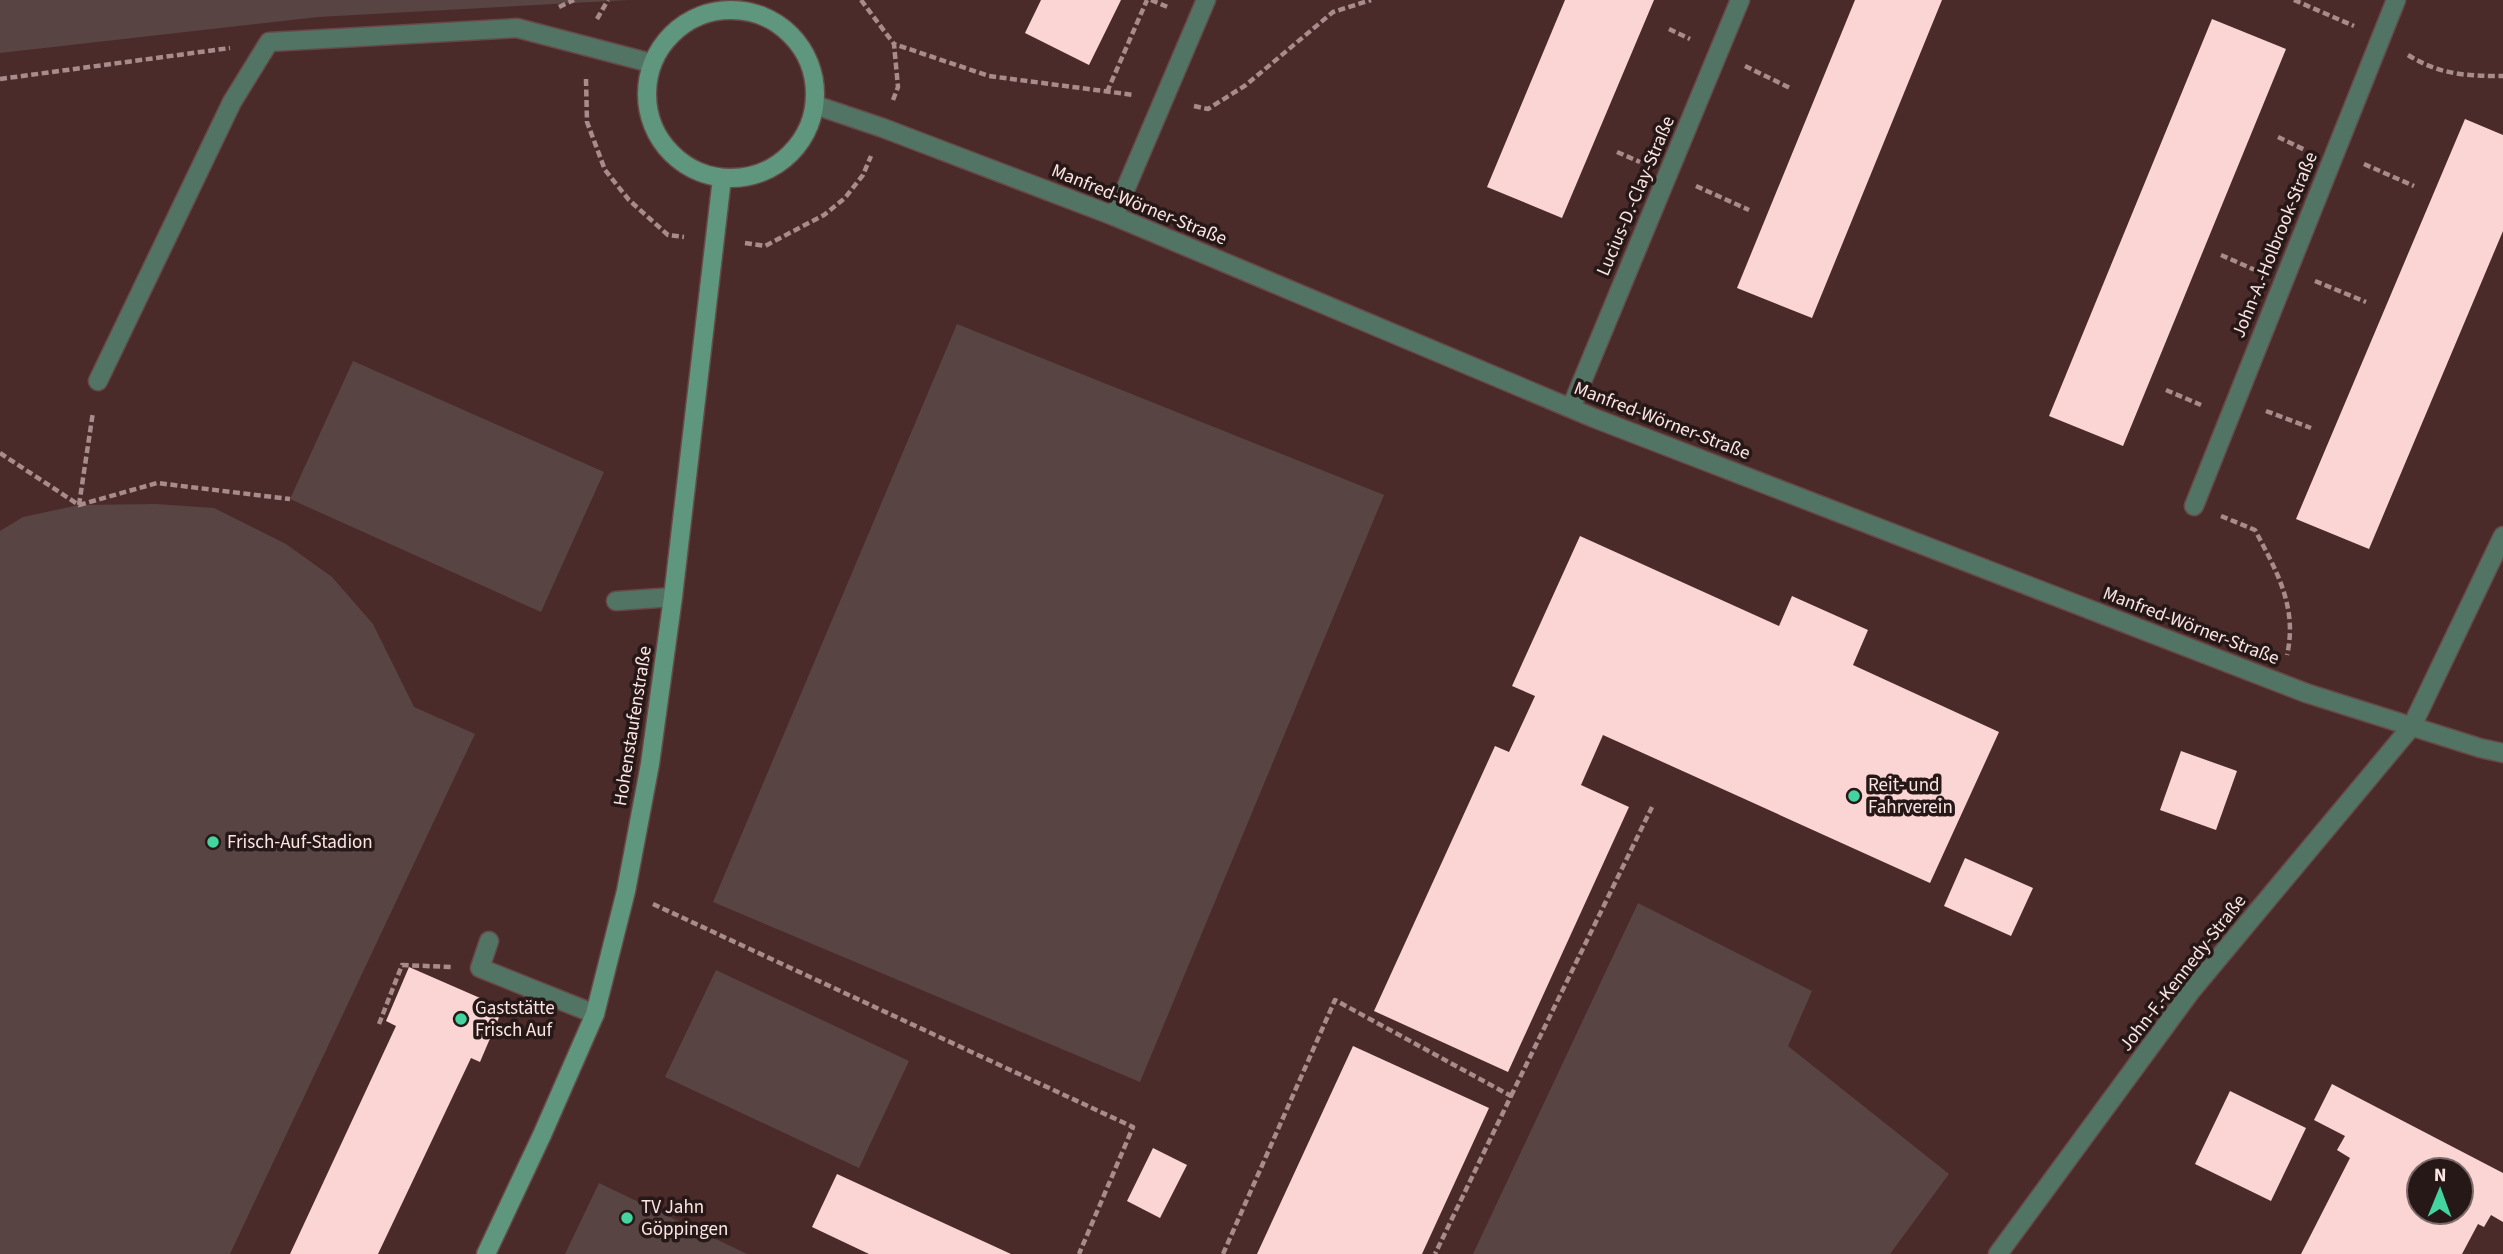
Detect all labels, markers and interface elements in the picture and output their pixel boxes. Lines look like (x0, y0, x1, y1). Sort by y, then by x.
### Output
street label: Lucius-D.-Clay-Straße (1590, 112, 1682, 280)
street label: John-A.-Holbrook-Straße (2225, 148, 2325, 342)
street label: Manfred-Wörner-Straße (1047, 157, 1231, 253)
street label: Manfred-Wörner-Straße (1570, 375, 1754, 467)
street label: Manfred-Wörner-Straße (2099, 580, 2283, 672)
street label: Hohenstaufenstraße (607, 644, 659, 808)
place label: Reit- und Fahrverein (1868, 772, 1953, 821)
marker: Reit- und Fahrverein (1846, 788, 1862, 804)
place label: Frisch-Auf-Stadion (227, 829, 373, 856)
marker: Frisch-Auf-Stadion (205, 834, 221, 850)
street label: John-F.-Kennedy-Straße (2113, 889, 2253, 1057)
place label: Gaststätte Frisch Auf (475, 995, 555, 1044)
marker: Gaststätte Frisch Auf (453, 1011, 469, 1027)
north arrow (2405, 1156, 2475, 1226)
text: N (2434, 1162, 2447, 1189)
place label: TV Jahn Göppingen (641, 1194, 728, 1243)
marker: TV Jahn Göppingen (619, 1210, 635, 1226)

